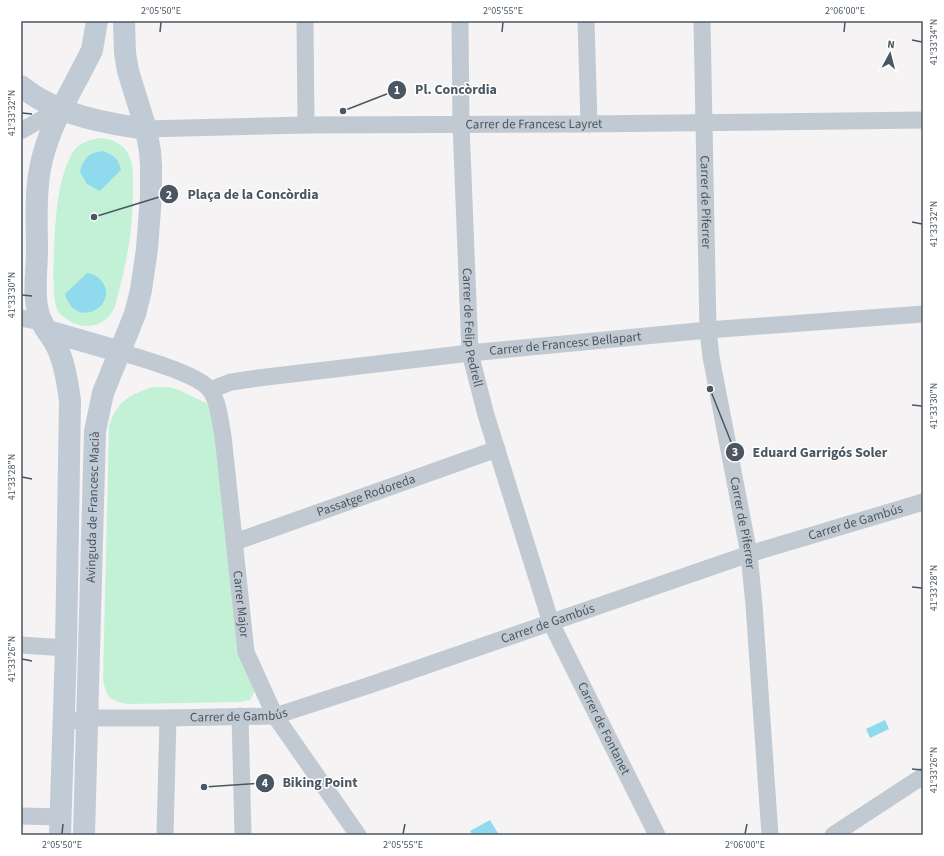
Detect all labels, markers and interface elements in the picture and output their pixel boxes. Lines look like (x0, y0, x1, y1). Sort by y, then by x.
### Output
text: 2°05'50"E (141, 4, 181, 18)
text: 2°05'55"E (483, 4, 523, 18)
text: 2°06'00"E (825, 4, 865, 18)
text: 41°33'34"N (927, 19, 941, 65)
north arrow (870, 34, 910, 74)
text: N (887, 37, 896, 52)
callout: Pl. Concòrdia (387, 77, 504, 103)
text: Pl. Concòrdia (415, 80, 497, 100)
text: 1 (394, 82, 400, 99)
text: 41°33'32"N (5, 90, 19, 136)
street label: Carrer de Francesc Layret (465, 115, 603, 133)
street label: Carrer de Piferrer (696, 155, 715, 249)
callout: Plaça de la Concòrdia (159, 181, 326, 207)
text: Plaça de la Concòrdia (187, 185, 319, 205)
text: 2 (166, 187, 172, 204)
text: 41°33'32"N (927, 201, 941, 247)
street label: Carrer de Felip Pedrell (458, 267, 487, 389)
text: 41°33'30"N (5, 272, 19, 318)
street label: Carrer de Francesc Bellapart (488, 327, 643, 360)
text: 41°33'30"N (927, 383, 941, 429)
street label: Avinguda de Francesc Macià (82, 431, 104, 583)
callout: Eduard Garrigós Soler (725, 439, 896, 465)
text: Eduard Garrigós Soler (753, 443, 888, 463)
text: 3 (732, 444, 738, 461)
text: 41°33'28"N (5, 454, 19, 500)
street label: Passatge Rodoreda (314, 470, 418, 521)
street label: Carrer de Piferrer (725, 475, 759, 570)
street label: Carrer de Gambús (806, 499, 905, 545)
text: 41°33'28"N (927, 565, 941, 611)
street label: Carrer Major (228, 570, 253, 639)
street label: Carrer de Gambús (499, 599, 597, 648)
text: 41°33'26"N (5, 636, 19, 682)
street label: Carrer de Fontanet (573, 679, 635, 778)
street label: Carrer de Gambús (190, 703, 291, 727)
text: 41°33'26"N (927, 747, 941, 793)
callout: Biking Point (255, 770, 366, 796)
text: Biking Point (282, 773, 358, 793)
text: 4 (262, 775, 269, 792)
text: 2°05'50"E (42, 838, 82, 852)
text: 2°05'55"E (383, 838, 423, 852)
text: 2°06'00"E (725, 838, 765, 852)

